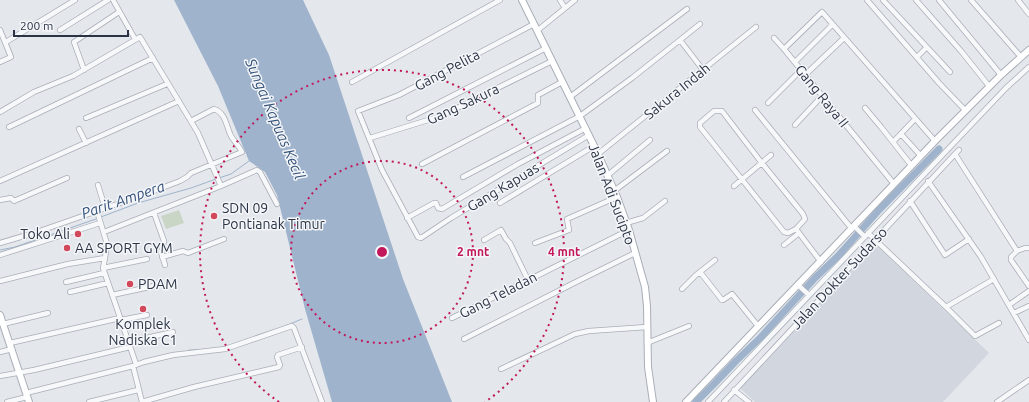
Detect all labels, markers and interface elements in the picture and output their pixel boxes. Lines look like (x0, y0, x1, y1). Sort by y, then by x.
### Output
scale bar (14, 12, 128, 38)
text: 200 m (20, 19, 53, 32)
street label: Gang Pelita (412, 46, 482, 94)
water label: Sungai Kapuas Kecil (242, 55, 309, 182)
street label: Sakura Indah (641, 60, 713, 122)
street label: Gang Raya II (792, 61, 852, 131)
street label: Gang Sakura (424, 80, 502, 128)
street label: Jalan Adi Sucipto (585, 141, 639, 247)
street label: Gang Kapuas (464, 159, 542, 215)
water label: Parit Ampera (79, 177, 167, 222)
place label: SDN 09 Pontianak Timur (222, 200, 326, 232)
marker: SDN 09 Pontianak Timur (209, 211, 219, 221)
street label: Jalan Dokter Sudarso (788, 224, 890, 332)
place label: Toko Ali (20, 226, 70, 242)
marker: Toko Ali (73, 229, 83, 239)
place label: AA SPORT GYM (75, 240, 173, 256)
marker: AA SPORT GYM (62, 243, 72, 253)
centre of rings (375, 245, 389, 259)
text: 2 mnt (457, 245, 489, 258)
text: 4 mnt (548, 245, 580, 258)
street label: Gang Teladan (457, 269, 539, 321)
place label: PDAM (138, 276, 177, 292)
marker: PDAM (125, 279, 135, 289)
marker: Komplek Nadiska C1 (138, 304, 148, 314)
place label: Komplek Nadiska C1 (109, 316, 177, 348)

